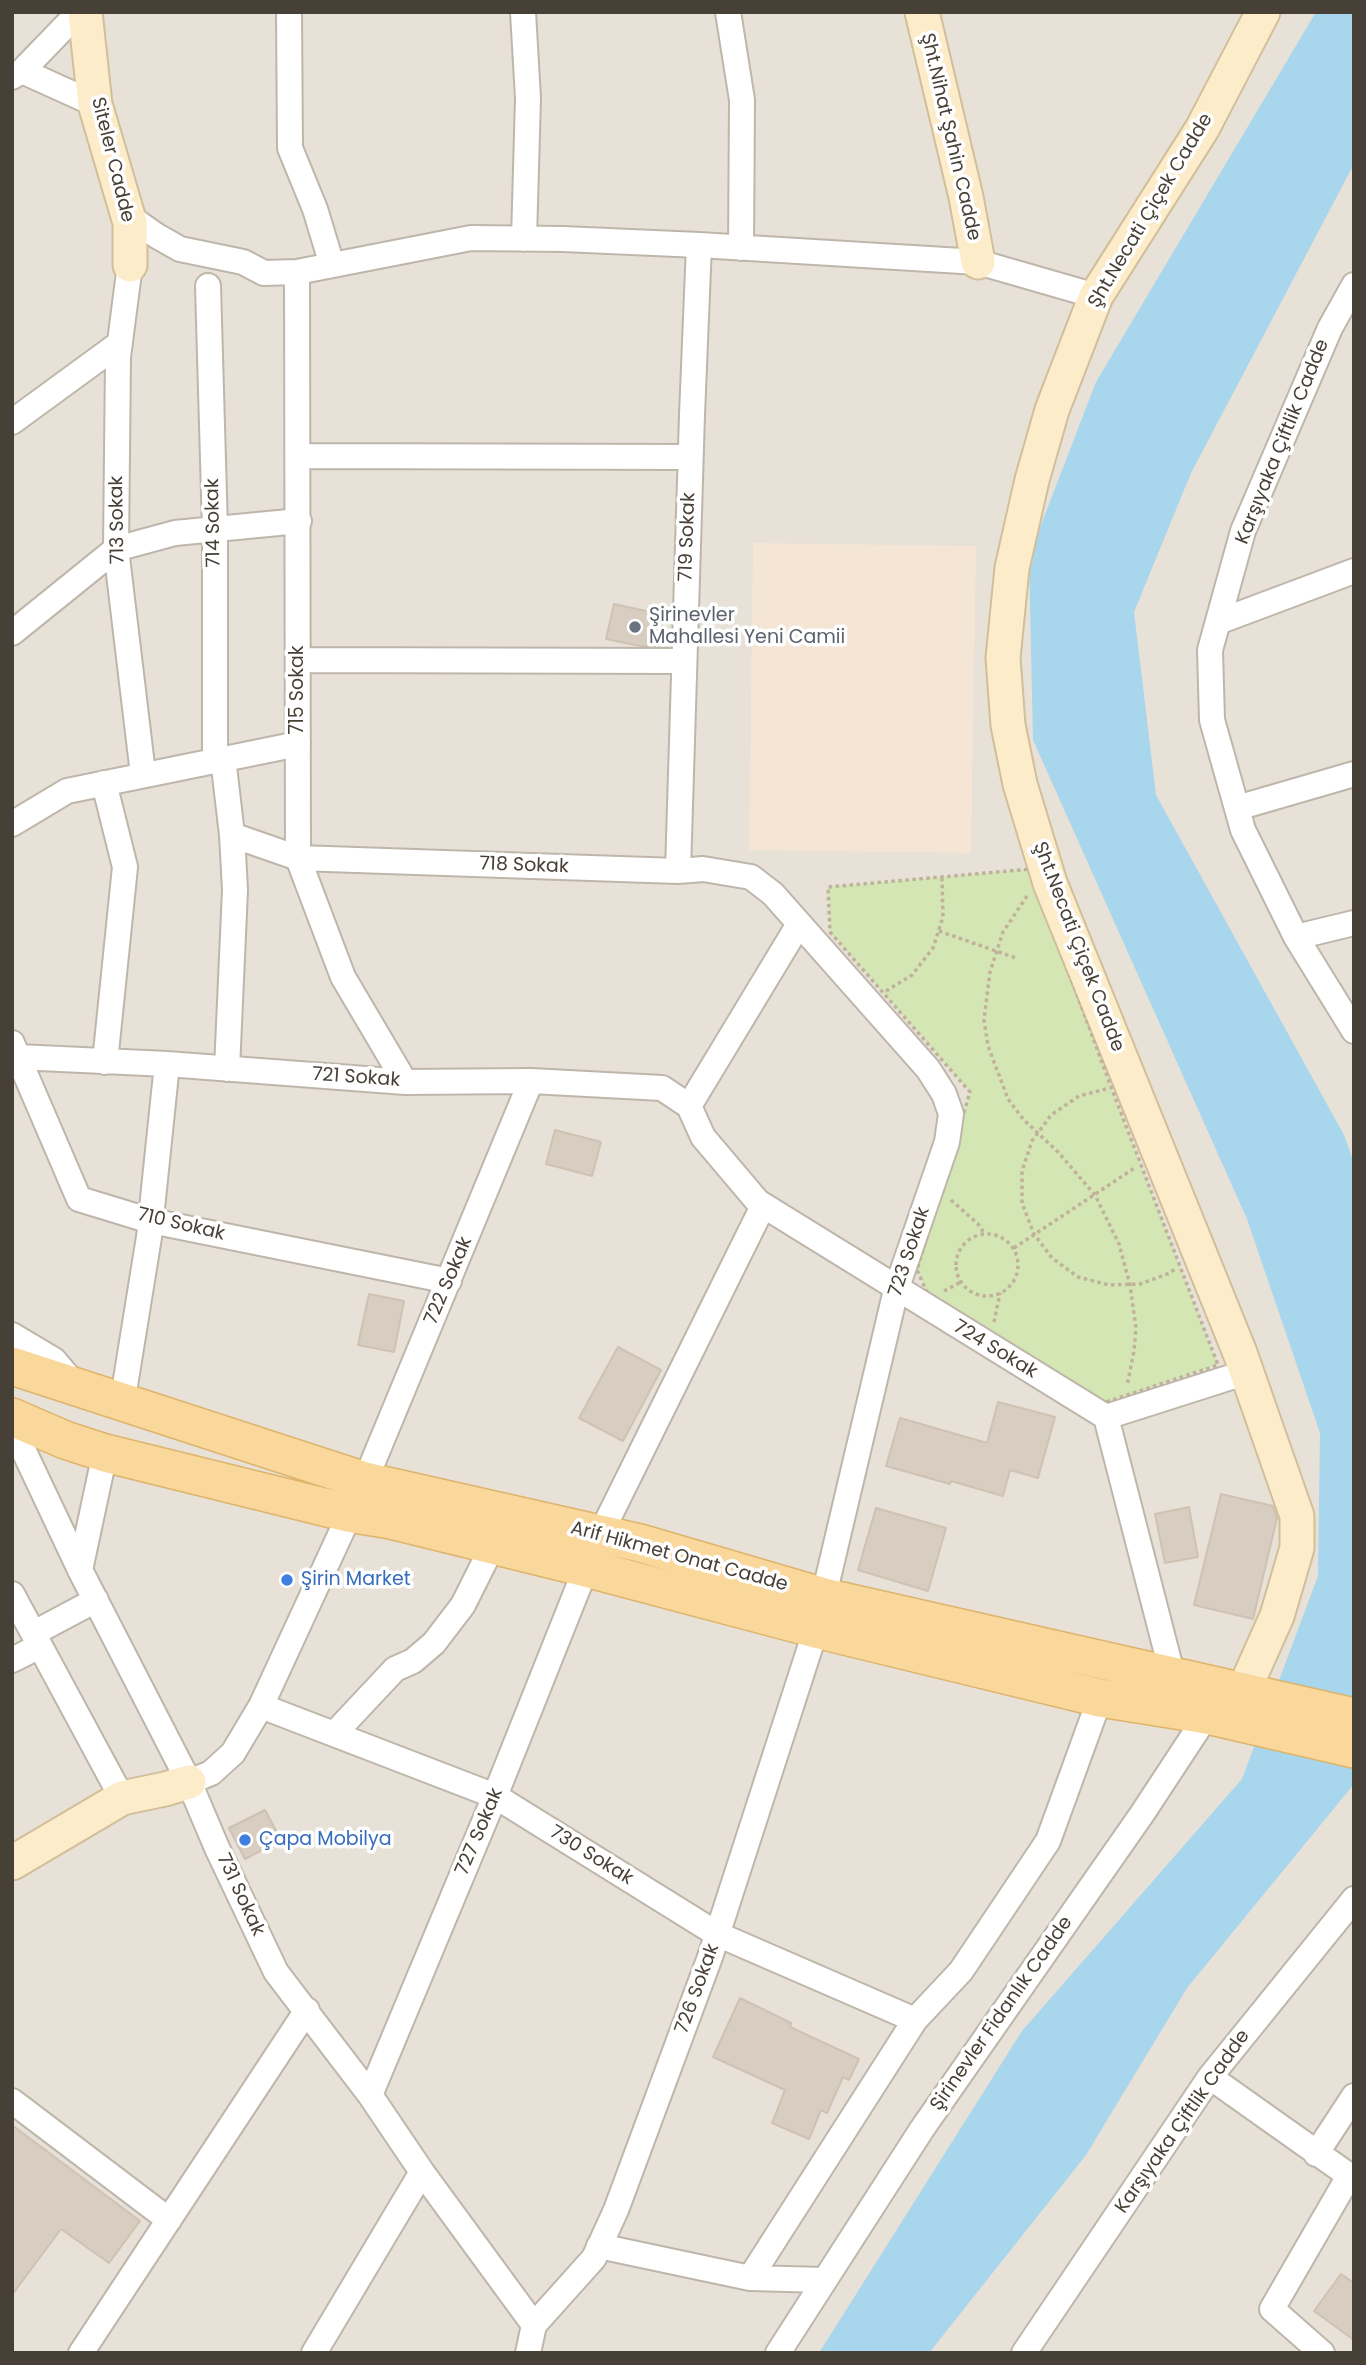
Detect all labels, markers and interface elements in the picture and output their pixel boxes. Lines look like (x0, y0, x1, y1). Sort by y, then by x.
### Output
street label: Şht.Nihat Şahin Cadde (915, 31, 985, 243)
street label: Siteler Cadde (85, 95, 139, 225)
street label: Şht.Necati Çiçek Cadde (1084, 110, 1218, 312)
street label: Karşıyaka Çiftlik Cadde (1231, 336, 1335, 548)
street label: 713 Sokak (106, 476, 130, 564)
street label: 714 Sokak (202, 478, 226, 568)
street label: 719 Sokak (675, 492, 701, 582)
place label: Şirinevler Mahallesi Yeni Camii (649, 605, 845, 649)
marker: Şirinevler Mahallesi Yeni Camii (627, 619, 643, 635)
street label: 715 Sokak (287, 645, 309, 735)
street label: Şht.Necati Çiçek Cadde (1027, 839, 1129, 1055)
street label: 718 Sokak (479, 853, 569, 879)
street label: 721 Sokak (311, 1064, 401, 1092)
street label: 710 Sokak (135, 1204, 227, 1246)
street label: 723 Sokak (885, 1204, 935, 1300)
street label: 722 Sokak (420, 1234, 478, 1328)
street label: 724 Sokak (949, 1316, 1041, 1384)
street label: Arif Hikmet Onat Cadde (568, 1517, 790, 1597)
place label: Şirin Market (301, 1569, 411, 1591)
marker: Şirin Market (279, 1572, 295, 1588)
street label: 727 Sokak (451, 1785, 509, 1879)
street label: 730 Sokak (545, 1821, 637, 1891)
place label: Çapa Mobilya (259, 1829, 392, 1851)
marker: Çapa Mobilya (237, 1832, 253, 1848)
street label: 731 Sokak (211, 1850, 269, 1940)
street label: Şirinevler Fidanlık Cadde (926, 1912, 1078, 2116)
street label: 726 Sokak (671, 1941, 725, 2037)
street label: Karşıyaka Çiftlik Cadde (1111, 2026, 1255, 2218)

